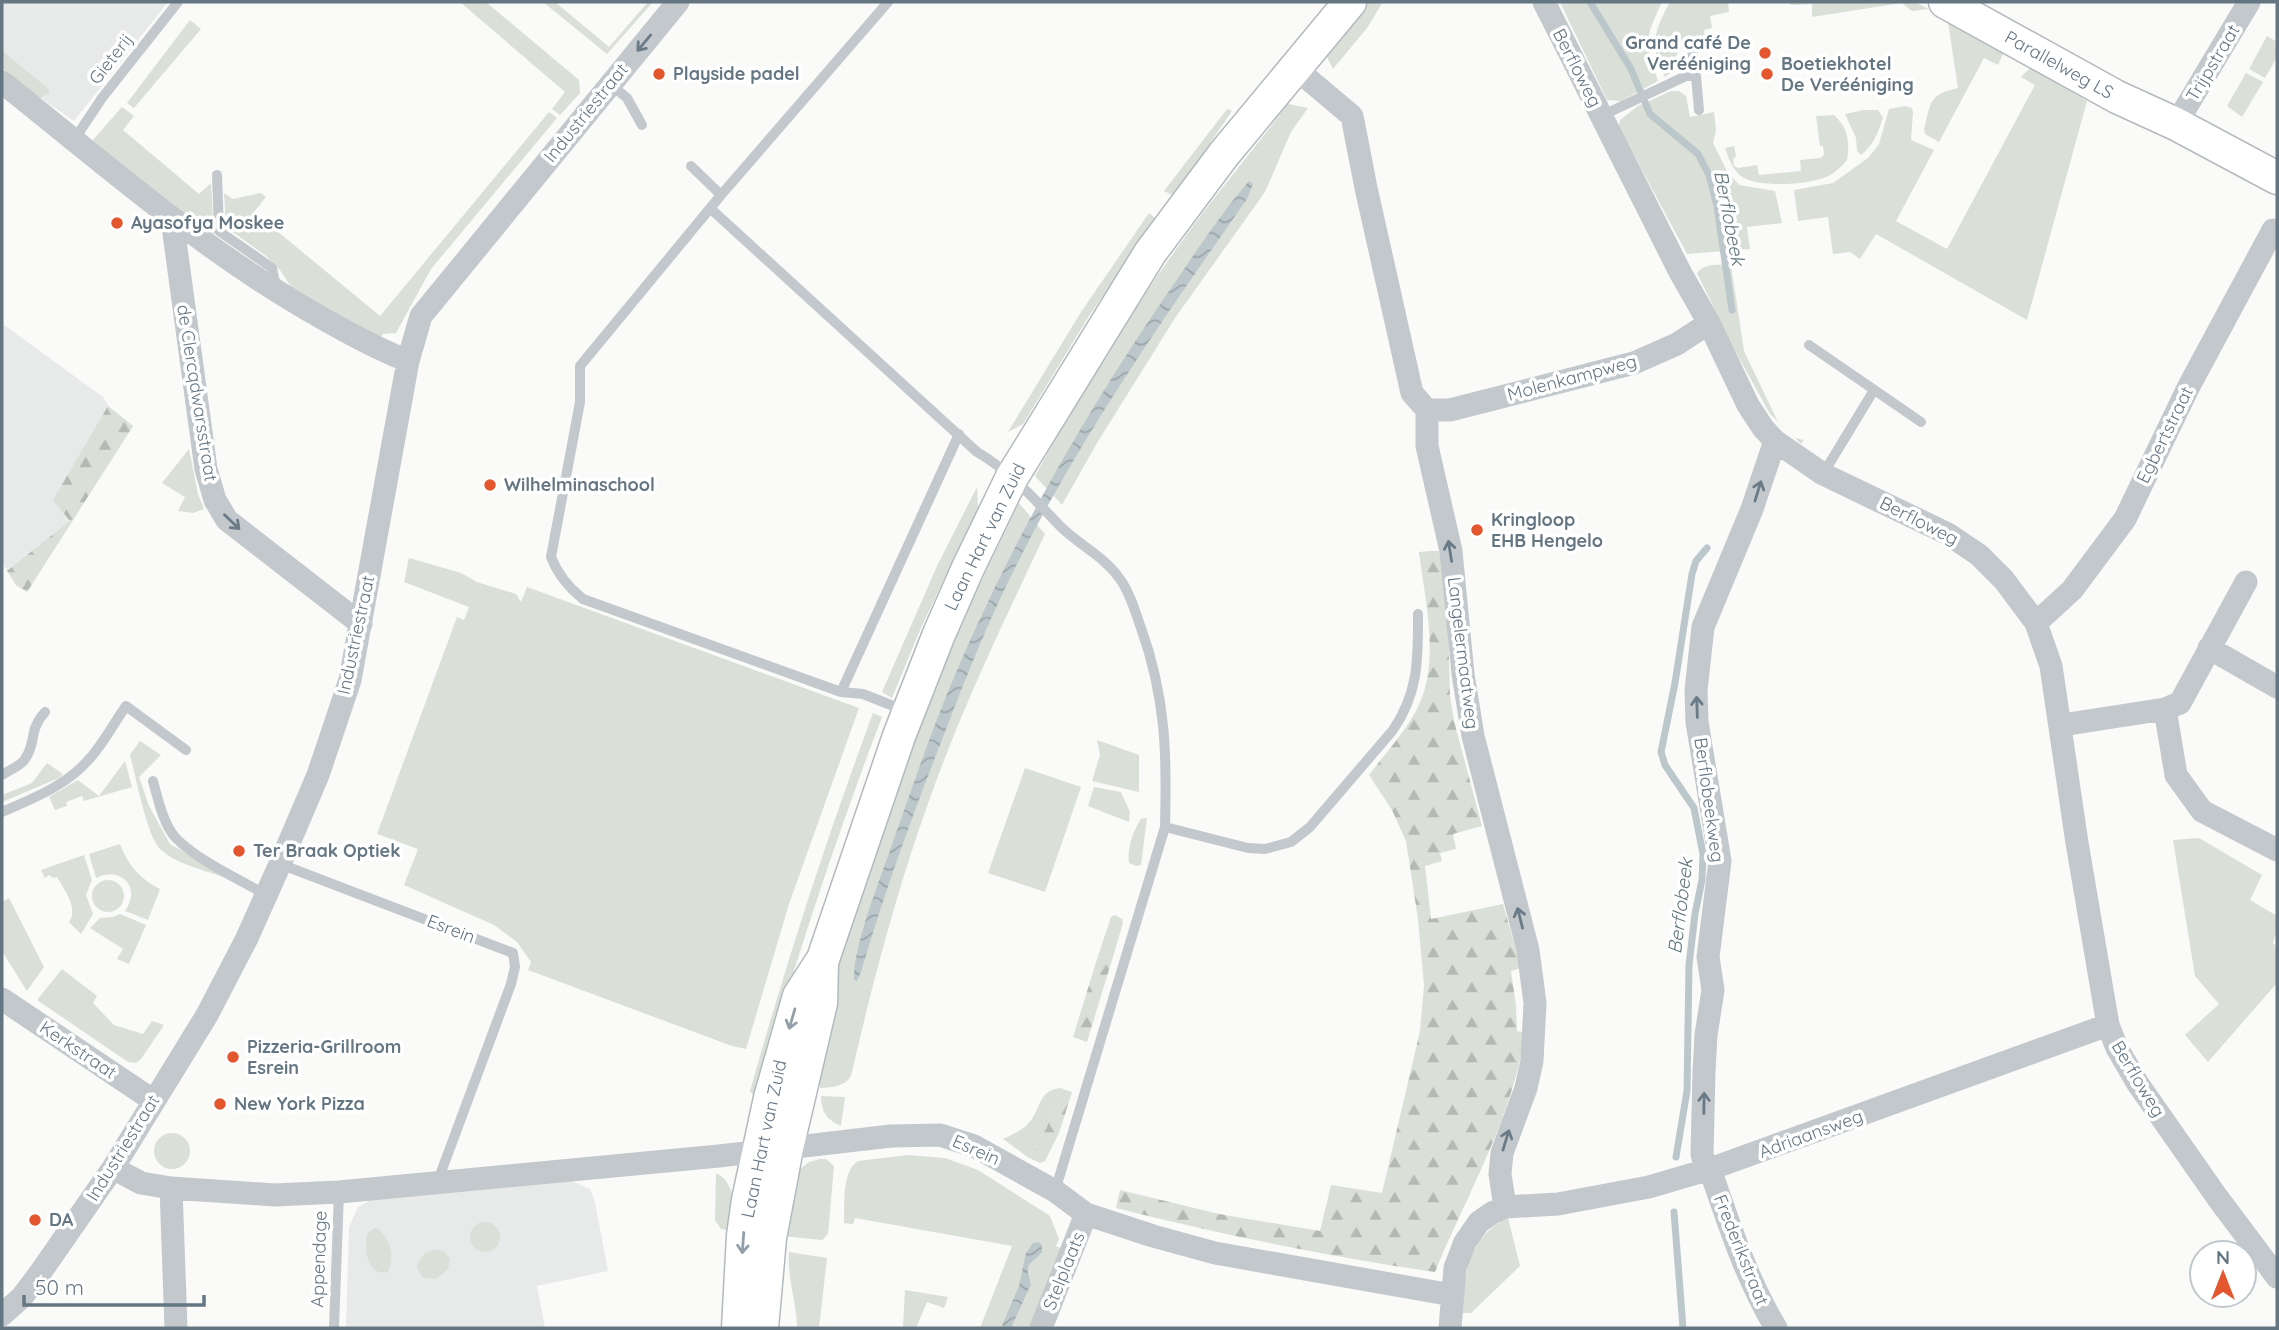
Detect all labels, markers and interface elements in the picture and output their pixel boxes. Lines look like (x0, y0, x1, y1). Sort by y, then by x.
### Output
street label: Trijpstraat (2181, 20, 2244, 105)
street label: Berfloweg (1548, 25, 1607, 111)
street label: Parallelweg LS (2001, 25, 2118, 104)
street label: Gieterij (84, 29, 138, 89)
place label: Grand café De Verééniging (1625, 31, 1751, 75)
one-way arrow (636, 33, 652, 51)
marker: Grand café De Verééniging (1757, 45, 1773, 61)
place label: Boetiekhotel De Verééniging (1781, 52, 1914, 96)
street label: Industriestraat (539, 58, 633, 167)
place label: Playside padel (673, 62, 800, 85)
marker: Playside padel (651, 66, 667, 82)
marker: Boetiekhotel De Verééniging (1759, 66, 1775, 82)
water label: Berflobeek (1709, 168, 1751, 269)
place label: Ayasofya Moskee (131, 211, 284, 234)
marker: Ayasofya Moskee (109, 215, 125, 231)
street label: de Clercqdwarsstraat (172, 303, 223, 483)
street label: Molenkampweg (1505, 349, 1639, 406)
street label: Egbertstraat (2131, 383, 2198, 487)
street label: Laan Hart van Zuid (939, 459, 1030, 614)
place label: Wilhelminaschool (504, 473, 655, 496)
marker: Wilhelminaschool (482, 477, 498, 493)
one-way arrow (1752, 480, 1765, 502)
street label: Berfloweg (1876, 491, 1962, 550)
place label: Kringloop EHB Hengelo (1491, 508, 1603, 552)
one-way arrow (223, 514, 241, 530)
marker: Kringloop EHB Hengelo (1469, 522, 1485, 538)
one-way arrow (1443, 540, 1456, 563)
street label: Industriestraat (332, 573, 379, 697)
street label: Langelermaatweg (1443, 576, 1484, 730)
one-way arrow (1690, 696, 1704, 719)
street label: Berflobeekweg (1689, 736, 1730, 864)
place label: Ter Braak Optiek (253, 839, 400, 862)
marker: Ter Braak Optiek (231, 843, 247, 859)
water label: Berflobeek (1662, 855, 1698, 955)
one-way arrow (1513, 907, 1526, 930)
street label: Esrein (424, 909, 478, 948)
one-way arrow (785, 1008, 798, 1030)
street label: Kerkstraat (35, 1016, 121, 1084)
place label: Pizzeria-Grillroom Esrein (247, 1035, 401, 1079)
street label: Berfloweg (2107, 1036, 2170, 1121)
marker: Pizzeria-Grillroom Esrein (225, 1049, 241, 1065)
street label: Laan Hart van Zuid (736, 1058, 791, 1220)
street label: Industriestraat (81, 1090, 164, 1205)
place label: New York Pizza (234, 1092, 365, 1115)
one-way arrow (1697, 1092, 1710, 1115)
marker: New York Pizza (212, 1096, 228, 1112)
street label: Adriaansweg (1756, 1104, 1866, 1163)
street label: Esrein (949, 1129, 1004, 1170)
one-way arrow (1501, 1129, 1514, 1151)
street label: Frederikstraat (1709, 1191, 1774, 1309)
place label: DA (49, 1208, 74, 1231)
street label: Appendage (305, 1210, 332, 1308)
marker: DA (27, 1212, 43, 1228)
street label: Stelplaats (1037, 1228, 1090, 1313)
one-way arrow (736, 1232, 749, 1254)
north arrow (2188, 1239, 2258, 1309)
text: N (2216, 1245, 2230, 1269)
scale bar (24, 1264, 205, 1308)
text: 50 m (35, 1274, 84, 1300)

